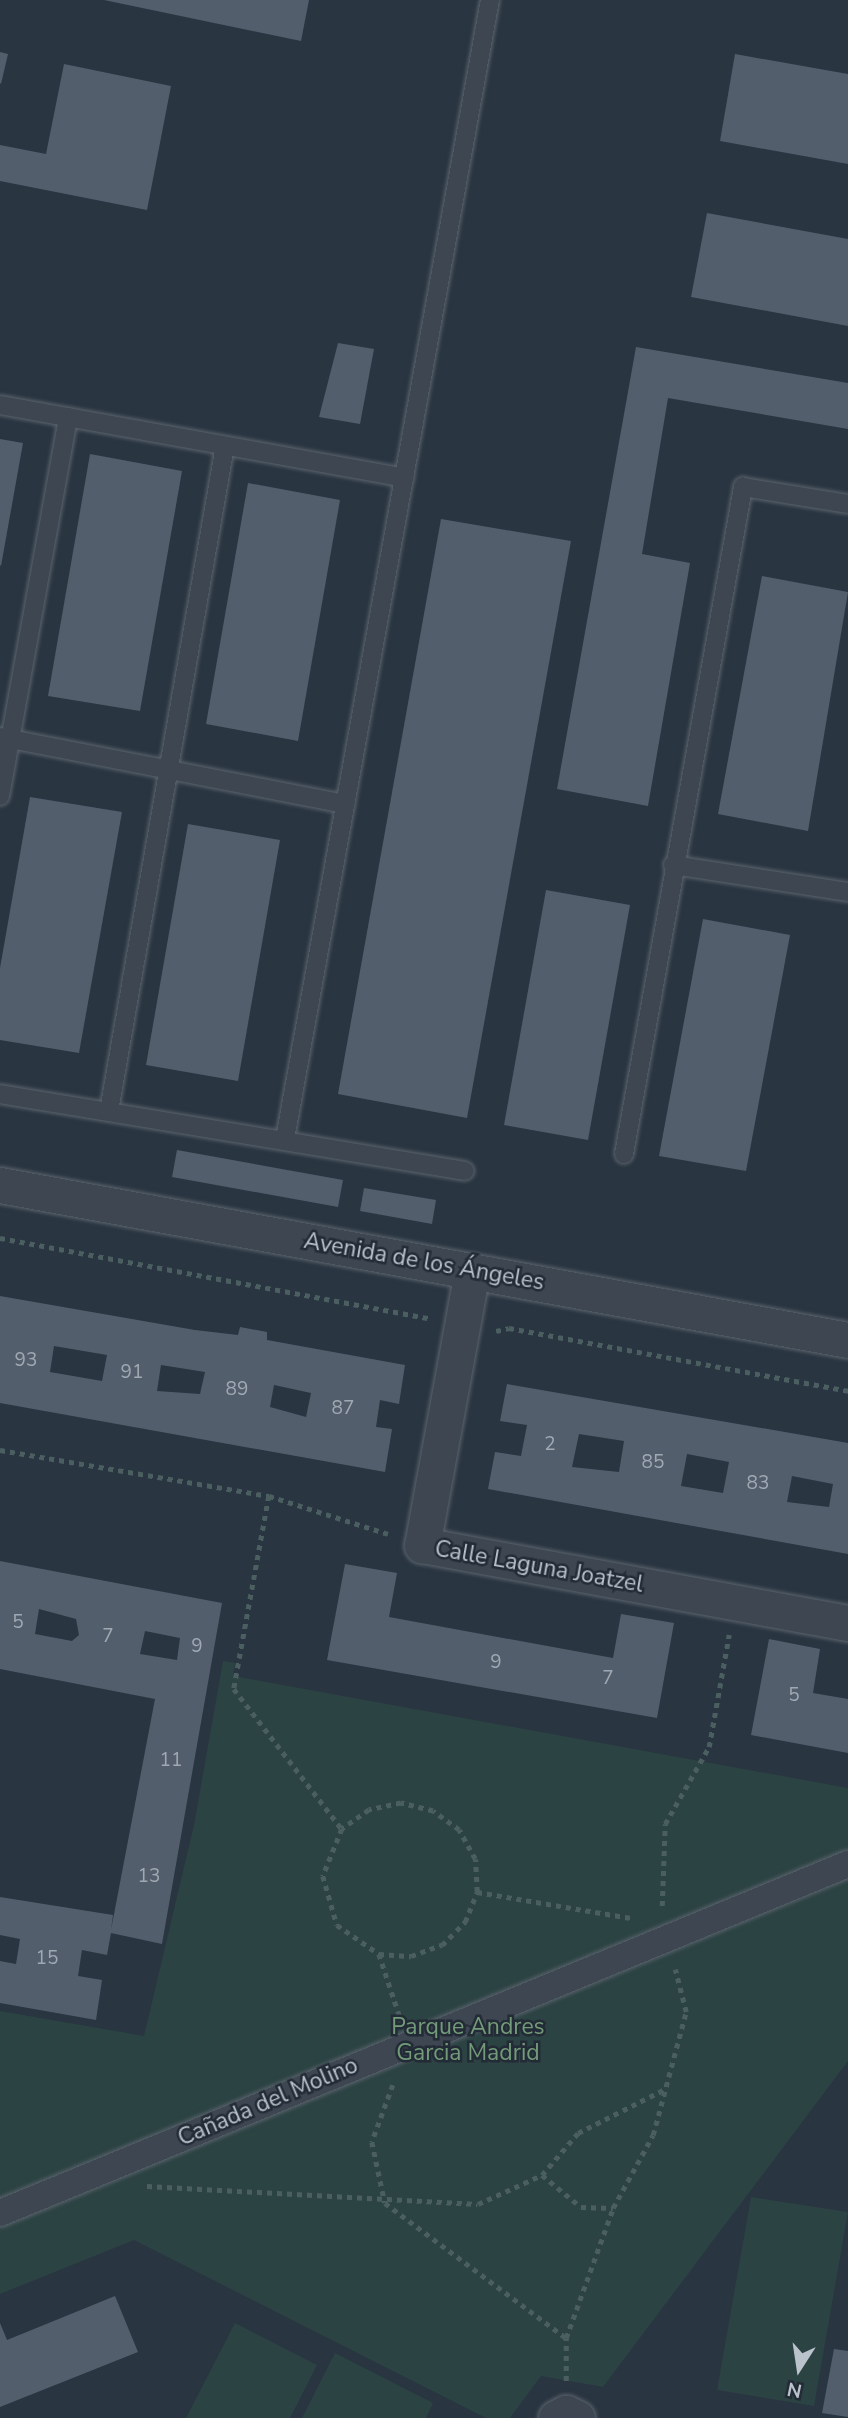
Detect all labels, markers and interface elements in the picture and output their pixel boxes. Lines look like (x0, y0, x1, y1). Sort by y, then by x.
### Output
street label: Avenida de los Ángeles (302, 1227, 546, 1297)
house number: 93 (15, 1350, 37, 1372)
house number: 91 (121, 1362, 143, 1384)
house number: 89 (226, 1379, 248, 1401)
house number: 87 (332, 1398, 354, 1420)
house number: 2 (544, 1434, 556, 1456)
house number: 85 (642, 1452, 664, 1474)
house number: 83 (747, 1473, 769, 1495)
street label: Calle Laguna Joatzel (433, 1535, 645, 1599)
house number: 5 (12, 1612, 24, 1634)
house number: 7 (102, 1626, 114, 1648)
house number: 9 (191, 1636, 203, 1658)
house number: 9 (490, 1652, 502, 1674)
house number: 7 (602, 1668, 614, 1690)
house number: 5 (788, 1685, 800, 1707)
house number: 11 (160, 1750, 182, 1772)
house number: 13 (138, 1866, 160, 1888)
house number: 15 (36, 1948, 58, 1970)
park label: Parque Andres Garcia Madrid (391, 2013, 545, 2067)
street label: Cañada del Molino (174, 2052, 362, 2152)
north arrow (764, 2334, 834, 2404)
text: N (785, 2375, 804, 2404)

